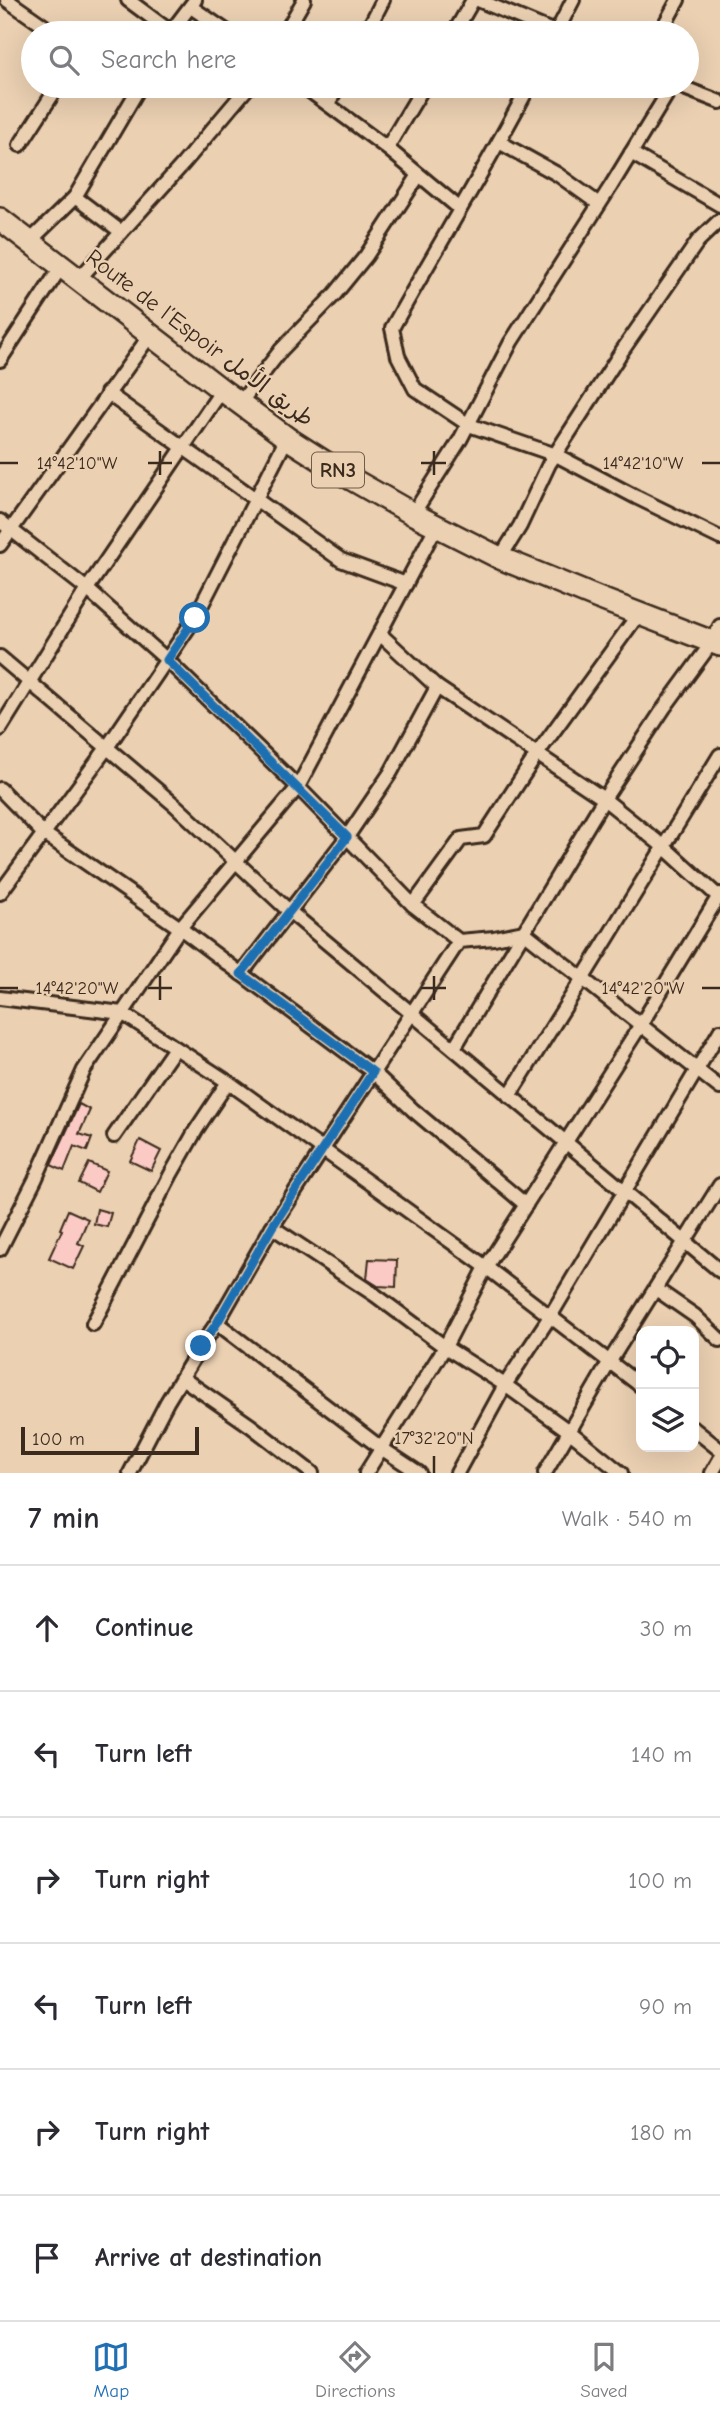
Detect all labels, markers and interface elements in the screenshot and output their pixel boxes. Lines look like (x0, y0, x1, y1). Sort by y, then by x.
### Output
search box (21, 21, 699, 98)
icon: search (45, 41, 83, 79)
text: Search here (101, 45, 236, 75)
street label: Route de l’Espoir طريق الأمل (81, 241, 321, 432)
road number: RN3 (312, 452, 364, 488)
text: 14°42'10"W (37, 453, 118, 474)
text: 14°42'10"W (603, 453, 684, 474)
route start (179, 602, 210, 633)
text: 14°42'20"W (36, 978, 119, 999)
text: 14°42'20"W (602, 978, 685, 999)
map controls (636, 1326, 699, 1452)
button: locate (636, 1326, 699, 1389)
route end (185, 1330, 216, 1361)
button: layers (636, 1389, 699, 1452)
scale bar (21, 1424, 200, 1456)
text: 100 m (32, 1428, 85, 1450)
text: 17°32'20"N (394, 1428, 474, 1449)
text: 7 min (28, 1501, 100, 1536)
text: Walk · 540 m (562, 1505, 692, 1532)
icon: ahead (28, 1609, 66, 1647)
text: Continue (95, 1613, 193, 1643)
text: 30 m (640, 1615, 692, 1642)
icon: left (28, 1735, 66, 1773)
text: Turn left (95, 1739, 192, 1769)
text: 140 m (631, 1741, 692, 1768)
icon: right (28, 1861, 66, 1899)
text: Turn right (95, 1865, 209, 1895)
text: 100 m (628, 1867, 692, 1894)
icon: left (28, 1987, 66, 2025)
text: Turn left (95, 1991, 192, 2021)
text: 90 m (639, 1993, 692, 2020)
icon: right (28, 2113, 66, 2151)
text: Turn right (95, 2117, 209, 2147)
text: 180 m (630, 2119, 692, 2146)
icon: arrive (28, 2239, 66, 2277)
text: Arrive at destination (95, 2243, 322, 2273)
tab: Map (92, 2338, 130, 2402)
tab: Directions (315, 2338, 395, 2402)
tab: Saved (580, 2338, 628, 2402)

